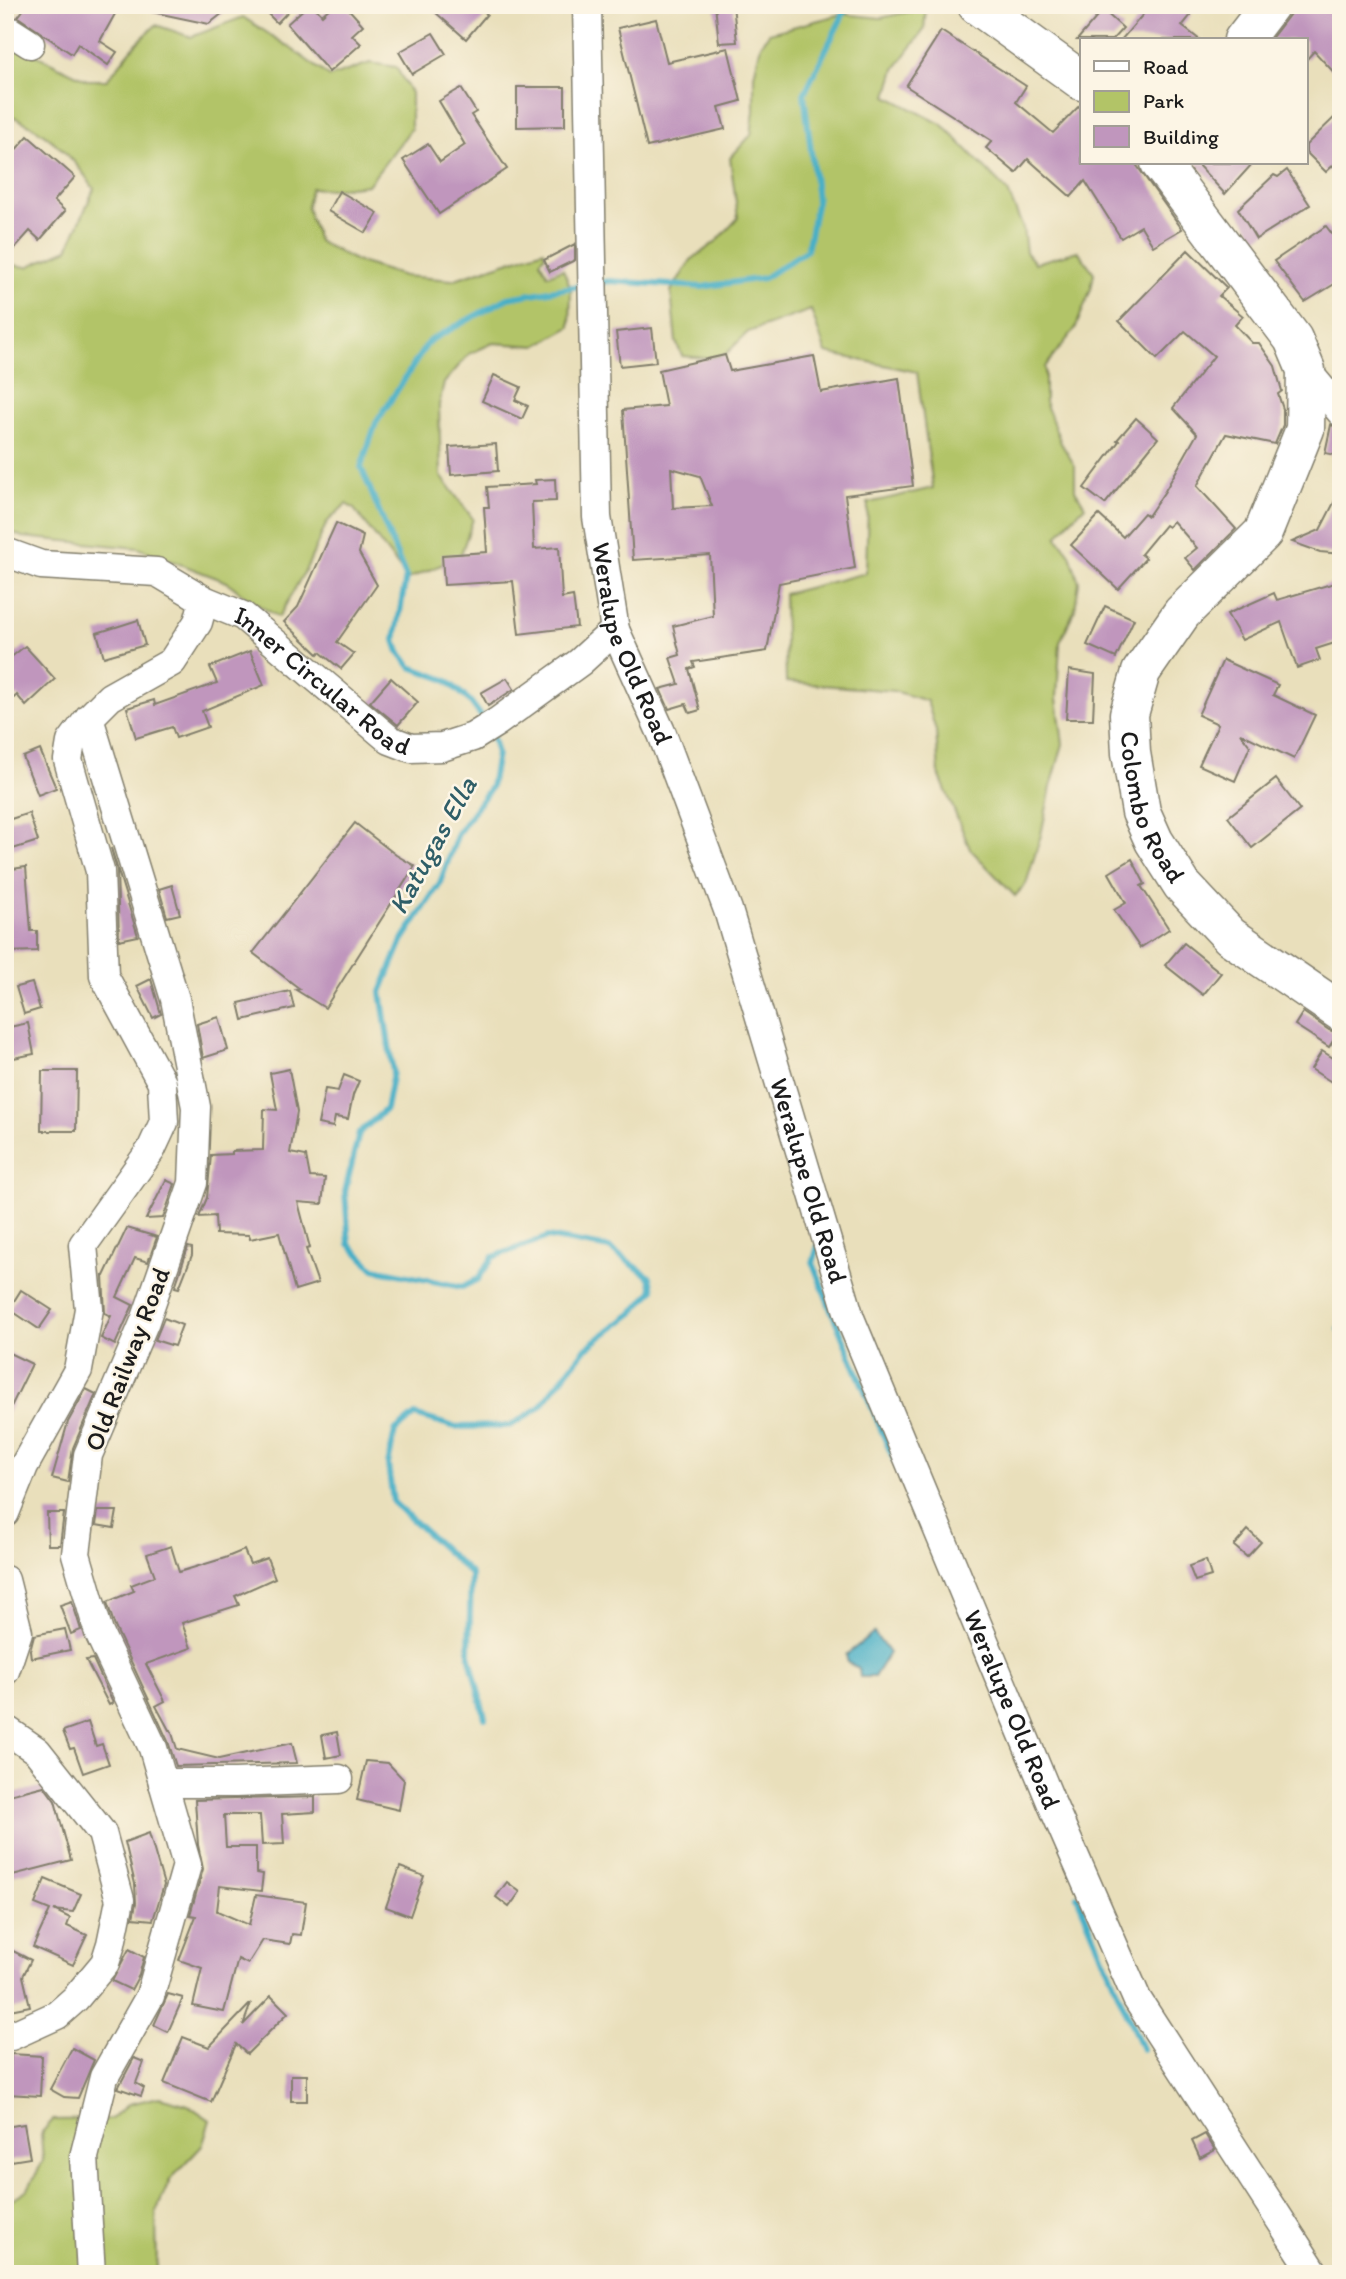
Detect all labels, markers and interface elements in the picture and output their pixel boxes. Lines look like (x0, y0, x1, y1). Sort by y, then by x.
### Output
legend (1080, 38, 1308, 164)
text: Road (1143, 54, 1189, 79)
text: Park (1143, 88, 1185, 113)
text: Building (1143, 124, 1219, 149)
street label: Weralupe Old Road (585, 540, 680, 749)
street label: Inner Circular Road (230, 598, 415, 762)
street label: Colombo Road (1114, 730, 1193, 890)
water label: Katugas Ella (380, 770, 484, 920)
street label: Weralupe Old Road (763, 1074, 855, 1287)
street label: Old Railway Road (77, 1263, 177, 1455)
street label: Weralupe Old Road (957, 1605, 1068, 1813)

